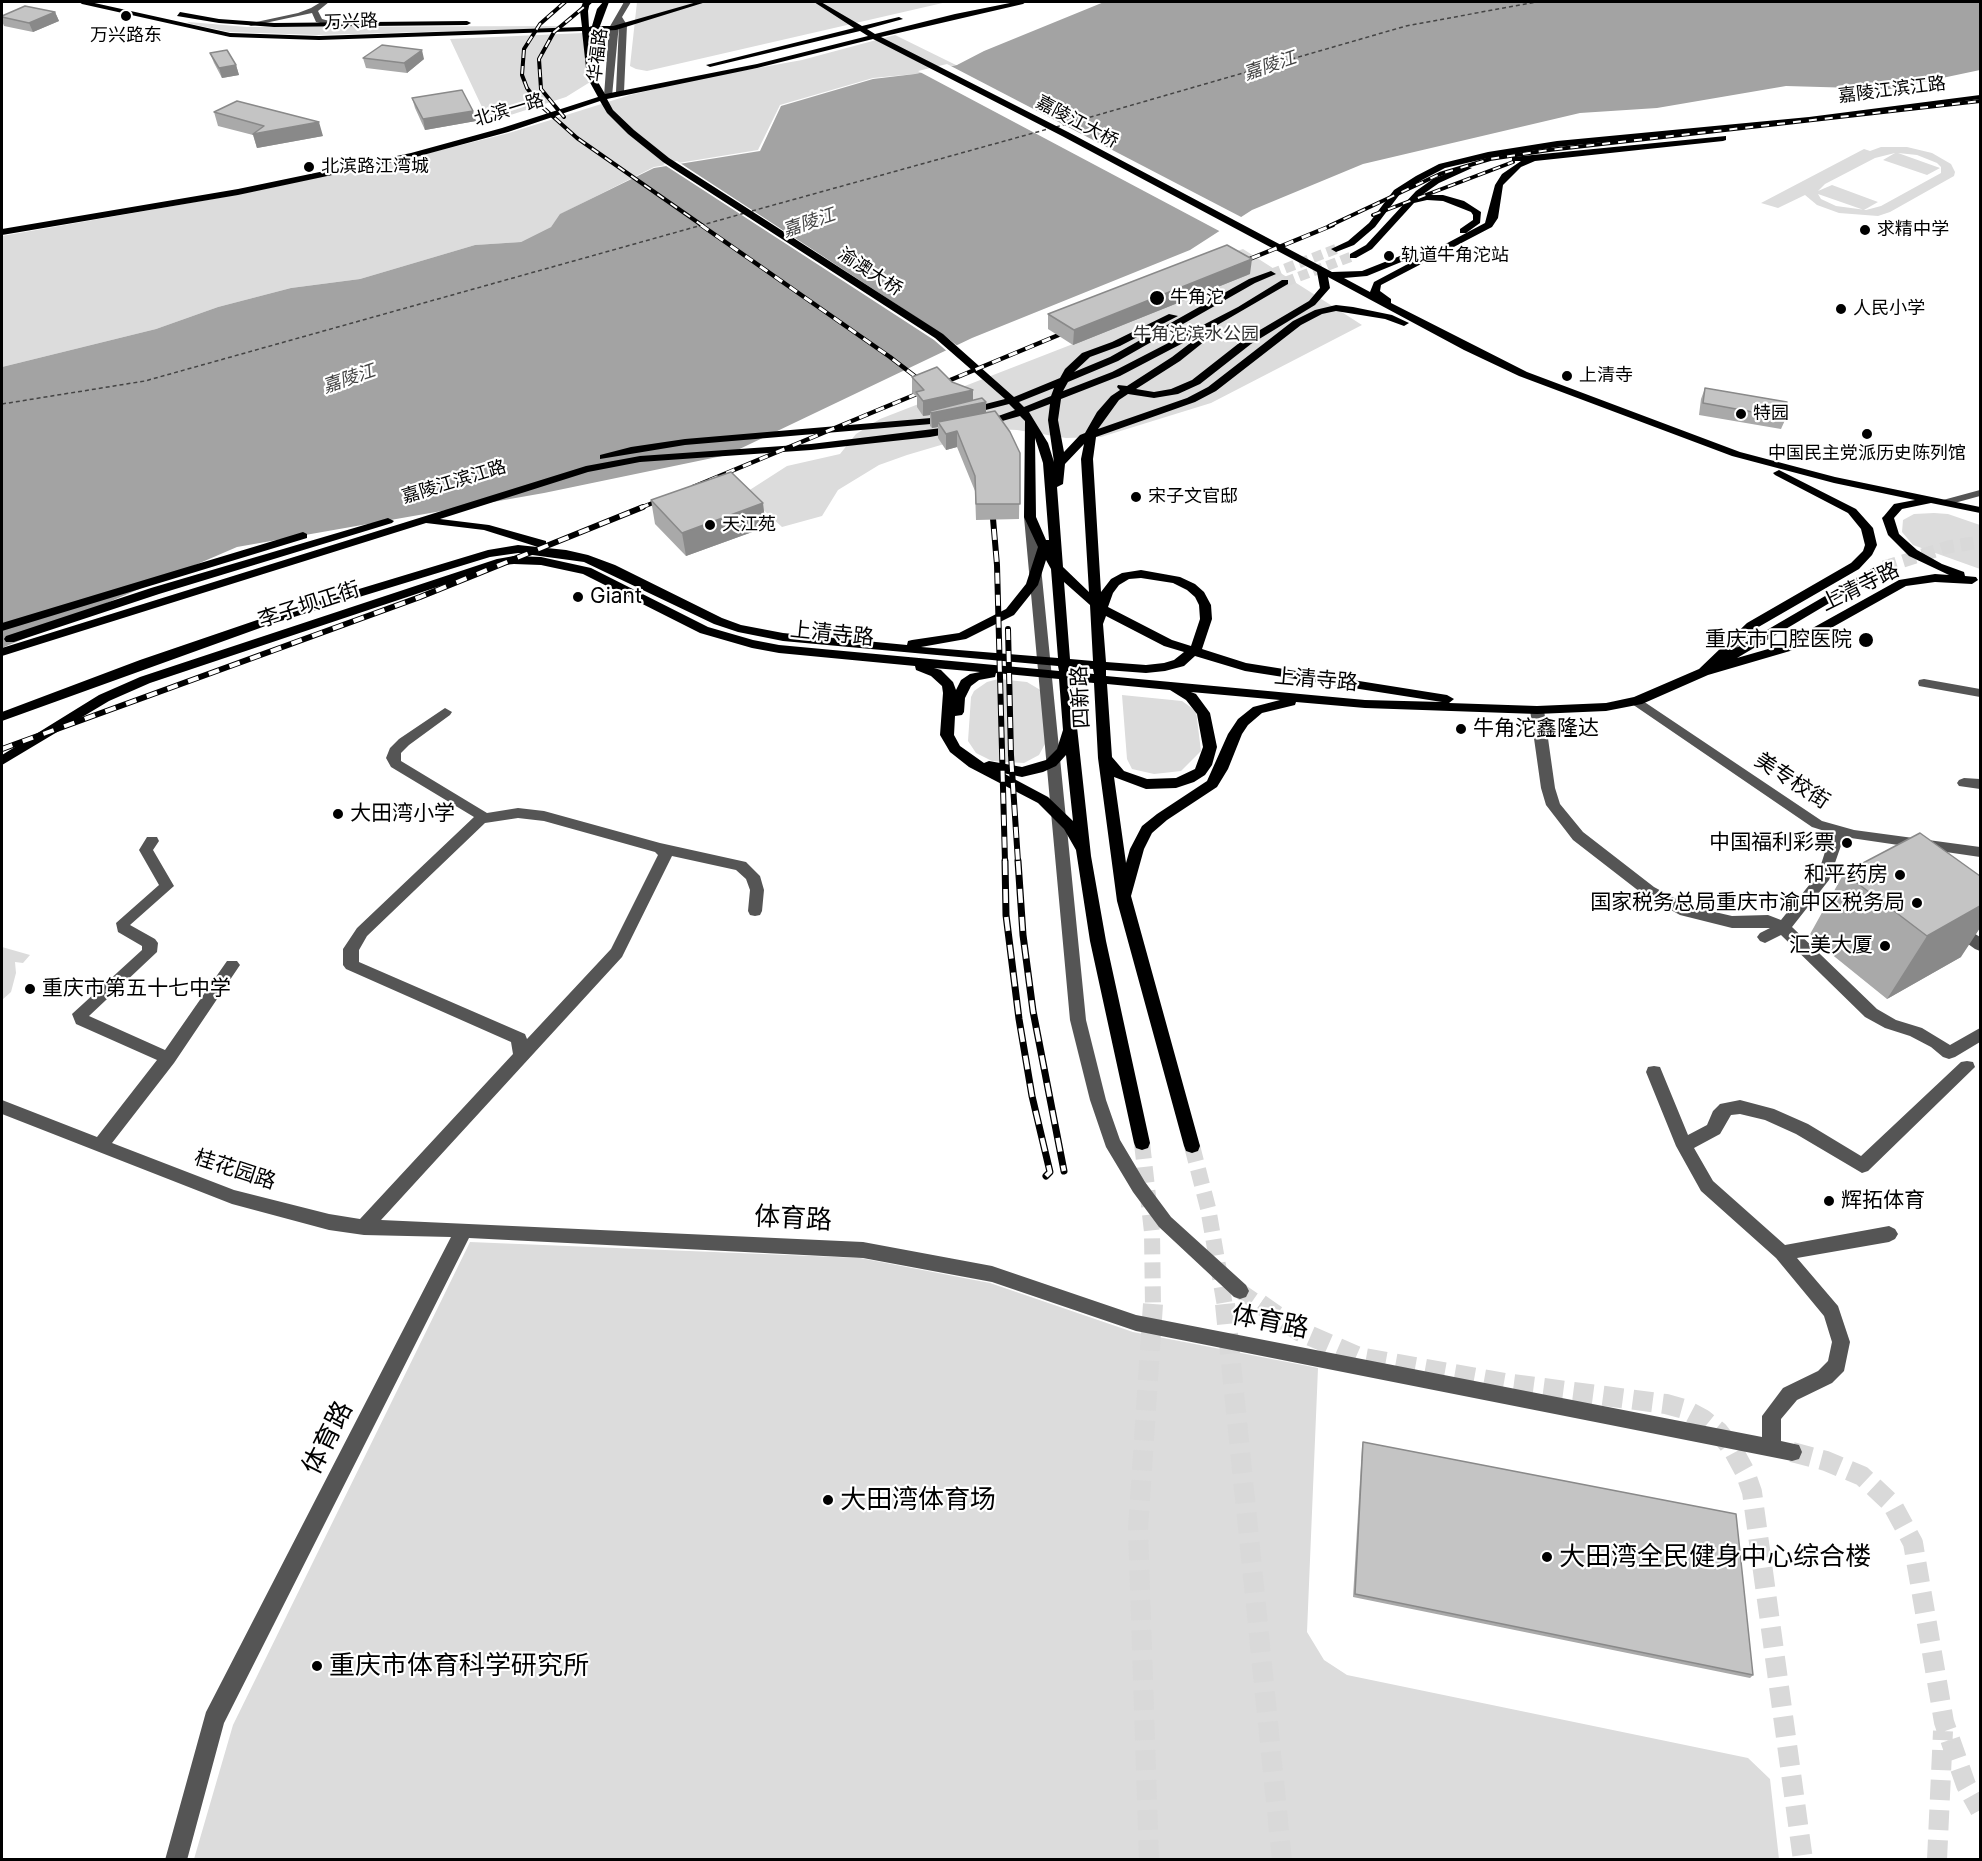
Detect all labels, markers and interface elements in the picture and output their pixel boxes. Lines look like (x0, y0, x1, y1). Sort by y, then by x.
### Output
marker: 万兴路东 (119, 9, 133, 23)
street label: 万兴路 (324, 10, 378, 34)
place label: 万兴路东 (90, 25, 162, 47)
street label: 华福路 (584, 27, 612, 83)
water label: 嘉陵江 (1241, 47, 1299, 85)
street label: 嘉陵江滨江路 (1837, 73, 1947, 107)
street label: 北滨一路 (471, 89, 547, 131)
street label: 嘉陵江大桥 (1032, 91, 1122, 153)
place label: 北滨路江湾城 (321, 156, 429, 178)
marker: 北滨路江湾城 (302, 160, 316, 174)
water label: 嘉陵江 (780, 204, 838, 242)
place label: 求精中学 (1877, 219, 1949, 241)
marker: 求精中学 (1858, 223, 1872, 237)
street label: 渝澳大桥 (834, 243, 906, 301)
place label: 轨道牛角沱站 (1401, 245, 1509, 267)
marker: 轨道牛角沱站 (1382, 249, 1396, 263)
place label: 牛角沱 (1170, 287, 1224, 309)
marker: 牛角沱 (1148, 289, 1166, 307)
place label: 人民小学 (1853, 298, 1925, 320)
marker: 人民小学 (1834, 302, 1848, 316)
park label: 牛角沱滨水公园 (1133, 324, 1259, 346)
water label: 嘉陵江 (320, 360, 378, 398)
place label: 上清寺 (1579, 365, 1633, 387)
marker: 上清寺 (1560, 369, 1574, 383)
place label: 特园 (1753, 403, 1789, 425)
marker: 特园 (1734, 407, 1748, 421)
marker: 中国民主党派历史陈列馆 (1860, 427, 1874, 441)
place label: 中国民主党派历史陈列馆 (1768, 443, 1966, 465)
street label: 嘉陵江滨江路 (399, 456, 509, 508)
place label: 宋子文官邸 (1148, 486, 1238, 508)
marker: 宋子文官邸 (1129, 490, 1143, 504)
place label: 天江苑 (722, 514, 776, 536)
marker: 天江苑 (703, 518, 717, 532)
street label: 上清寺路 (1817, 557, 1903, 617)
street label: 李子坝正街 (255, 577, 363, 633)
place label: Giant (590, 584, 642, 610)
marker: Giant (571, 590, 585, 604)
street label: 上清寺路 (789, 617, 875, 651)
place label: 重庆市口腔医院 (1705, 627, 1852, 653)
marker: 重庆市口腔医院 (1857, 631, 1875, 649)
street label: 上清寺路 (1273, 664, 1359, 696)
street label: 四新路 (1067, 665, 1095, 729)
place label: 牛角沱鑫隆达 (1473, 716, 1599, 742)
marker: 牛角沱鑫隆达 (1454, 722, 1468, 736)
street label: 美专校街 (1750, 748, 1834, 814)
place label: 大田湾小学 (350, 801, 455, 827)
marker: 大田湾小学 (331, 807, 345, 821)
place label: 中国福利彩票 (1709, 830, 1835, 856)
marker: 中国福利彩票 (1840, 836, 1854, 850)
place label: 和平药房 (1804, 862, 1888, 888)
marker: 和平药房 (1893, 868, 1907, 882)
place label: 国家税务总局重庆市渝中区税务局 (1590, 890, 1905, 916)
marker: 国家税务总局重庆市渝中区税务局 (1910, 896, 1924, 910)
place label: 汇美大厦 (1789, 933, 1873, 959)
marker: 汇美大厦 (1878, 939, 1892, 953)
place label: 重庆市第五十七中学 (42, 976, 231, 1002)
marker: 重庆市第五十七中学 (23, 982, 37, 996)
street label: 桂花园路 (191, 1145, 279, 1195)
place label: 辉拓体育 (1841, 1188, 1925, 1214)
marker: 辉拓体育 (1822, 1194, 1836, 1208)
street label: 体育路 (753, 1201, 833, 1237)
street label: 体育路 (1229, 1299, 1311, 1345)
street label: 体育路 (296, 1396, 360, 1480)
place label: 大田湾体育场 (840, 1484, 996, 1516)
marker: 大田湾体育场 (821, 1493, 835, 1507)
place label: 大田湾全民健身中心综合楼 (1559, 1541, 1871, 1573)
marker: 大田湾全民健身中心综合楼 (1540, 1550, 1554, 1564)
place label: 重庆市体育科学研究所 (329, 1650, 589, 1682)
marker: 重庆市体育科学研究所 (310, 1659, 324, 1673)

